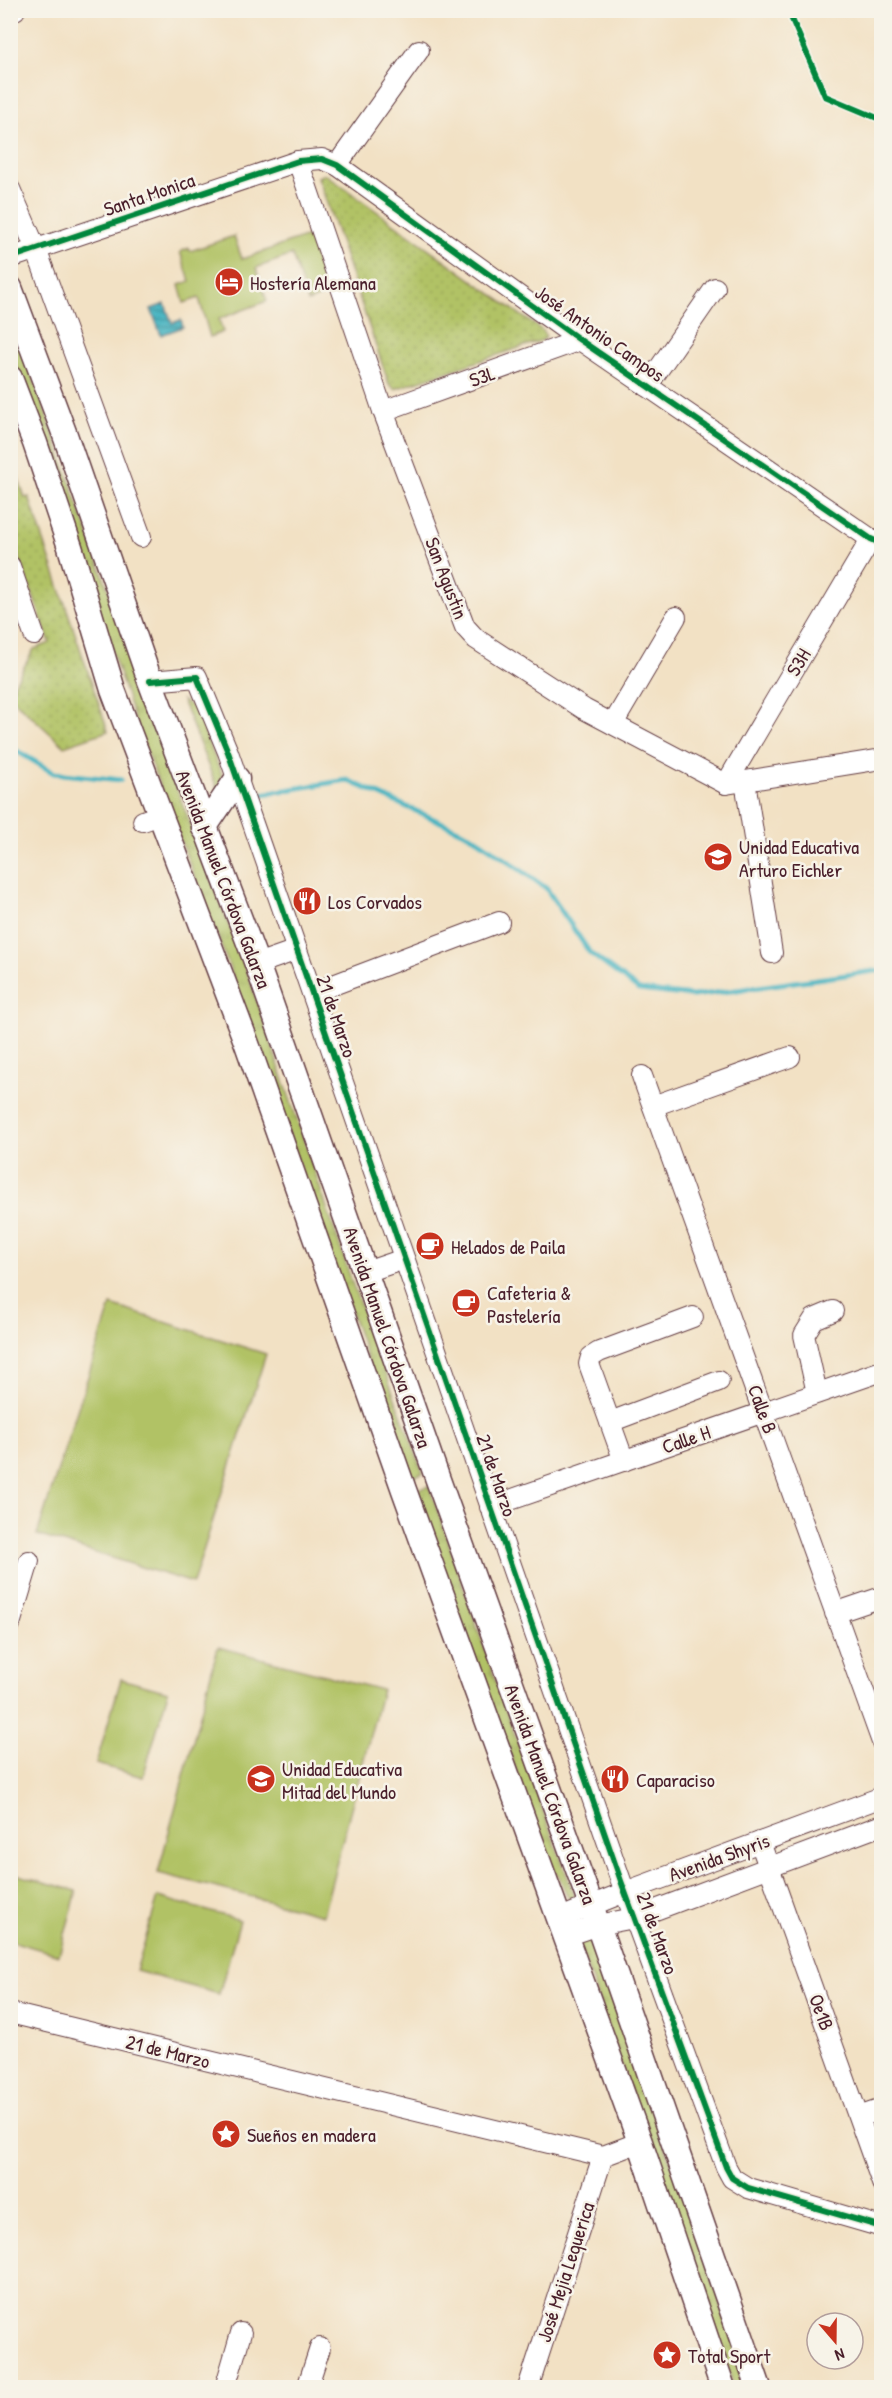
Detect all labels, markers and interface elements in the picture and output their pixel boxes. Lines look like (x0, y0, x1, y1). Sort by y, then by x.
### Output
street label: Santa Monica (100, 166, 198, 222)
hotel icon: Hostería Alemana (213, 266, 245, 298)
place label: Hostería Alemana (250, 269, 376, 296)
street label: José Antonio Campos (530, 278, 670, 388)
street label: S3L (465, 359, 499, 393)
street label: San Agustin (419, 533, 475, 623)
street label: S3H (779, 643, 817, 681)
street label: Avenida Manuel Córdova Galarza (170, 766, 278, 992)
place label: Unidad Educativa Arturo Eichler (739, 833, 859, 883)
school or university icon: Unidad Educativa Arturo Eichler (702, 841, 734, 873)
restaurant icon: Los Corvados (291, 885, 323, 917)
place label: Los Corvados (328, 888, 422, 915)
street label: 21 de Marzo (310, 971, 364, 1061)
street label: Avenida Manuel Córdova Galarza (337, 1223, 439, 1451)
cafe icon: Helados de Paila (414, 1230, 446, 1262)
place label: Helados de Paila (451, 1233, 565, 1260)
place label: Cafeteria & Pastelería (487, 1279, 571, 1329)
cafe icon: Cafeteria & Pastelería (450, 1287, 482, 1319)
street label: Calle B (742, 1381, 784, 1437)
street label: Calle H (658, 1418, 714, 1460)
street label: 21 de Marzo (470, 1430, 524, 1520)
street label: Avenida Manuel Córdova Galarza (499, 1680, 603, 1908)
place label: Unidad Educativa Mitad del Mundo (282, 1755, 402, 1805)
school or university icon: Unidad Educativa Mitad del Mundo (245, 1763, 277, 1795)
restaurant icon: Caparaciso (599, 1763, 631, 1795)
place label: Caparaciso (636, 1766, 715, 1793)
street label: Avenida Shyris (665, 1826, 773, 1888)
street label: 21 de Marzo (631, 1888, 685, 1978)
street label: Oe1B (803, 1990, 841, 2034)
street label: 21 de Marzo (123, 2028, 213, 2074)
place icon: Sueños en madera (210, 2118, 242, 2150)
place label: Sueños en madera (247, 2121, 376, 2148)
street label: José Mejia Lequerica (530, 2198, 600, 2345)
north arrow (805, 2311, 865, 2371)
place icon: Total Sport (651, 2339, 683, 2371)
place label: Total Sport (688, 2342, 772, 2369)
text: N (832, 2343, 848, 2367)

